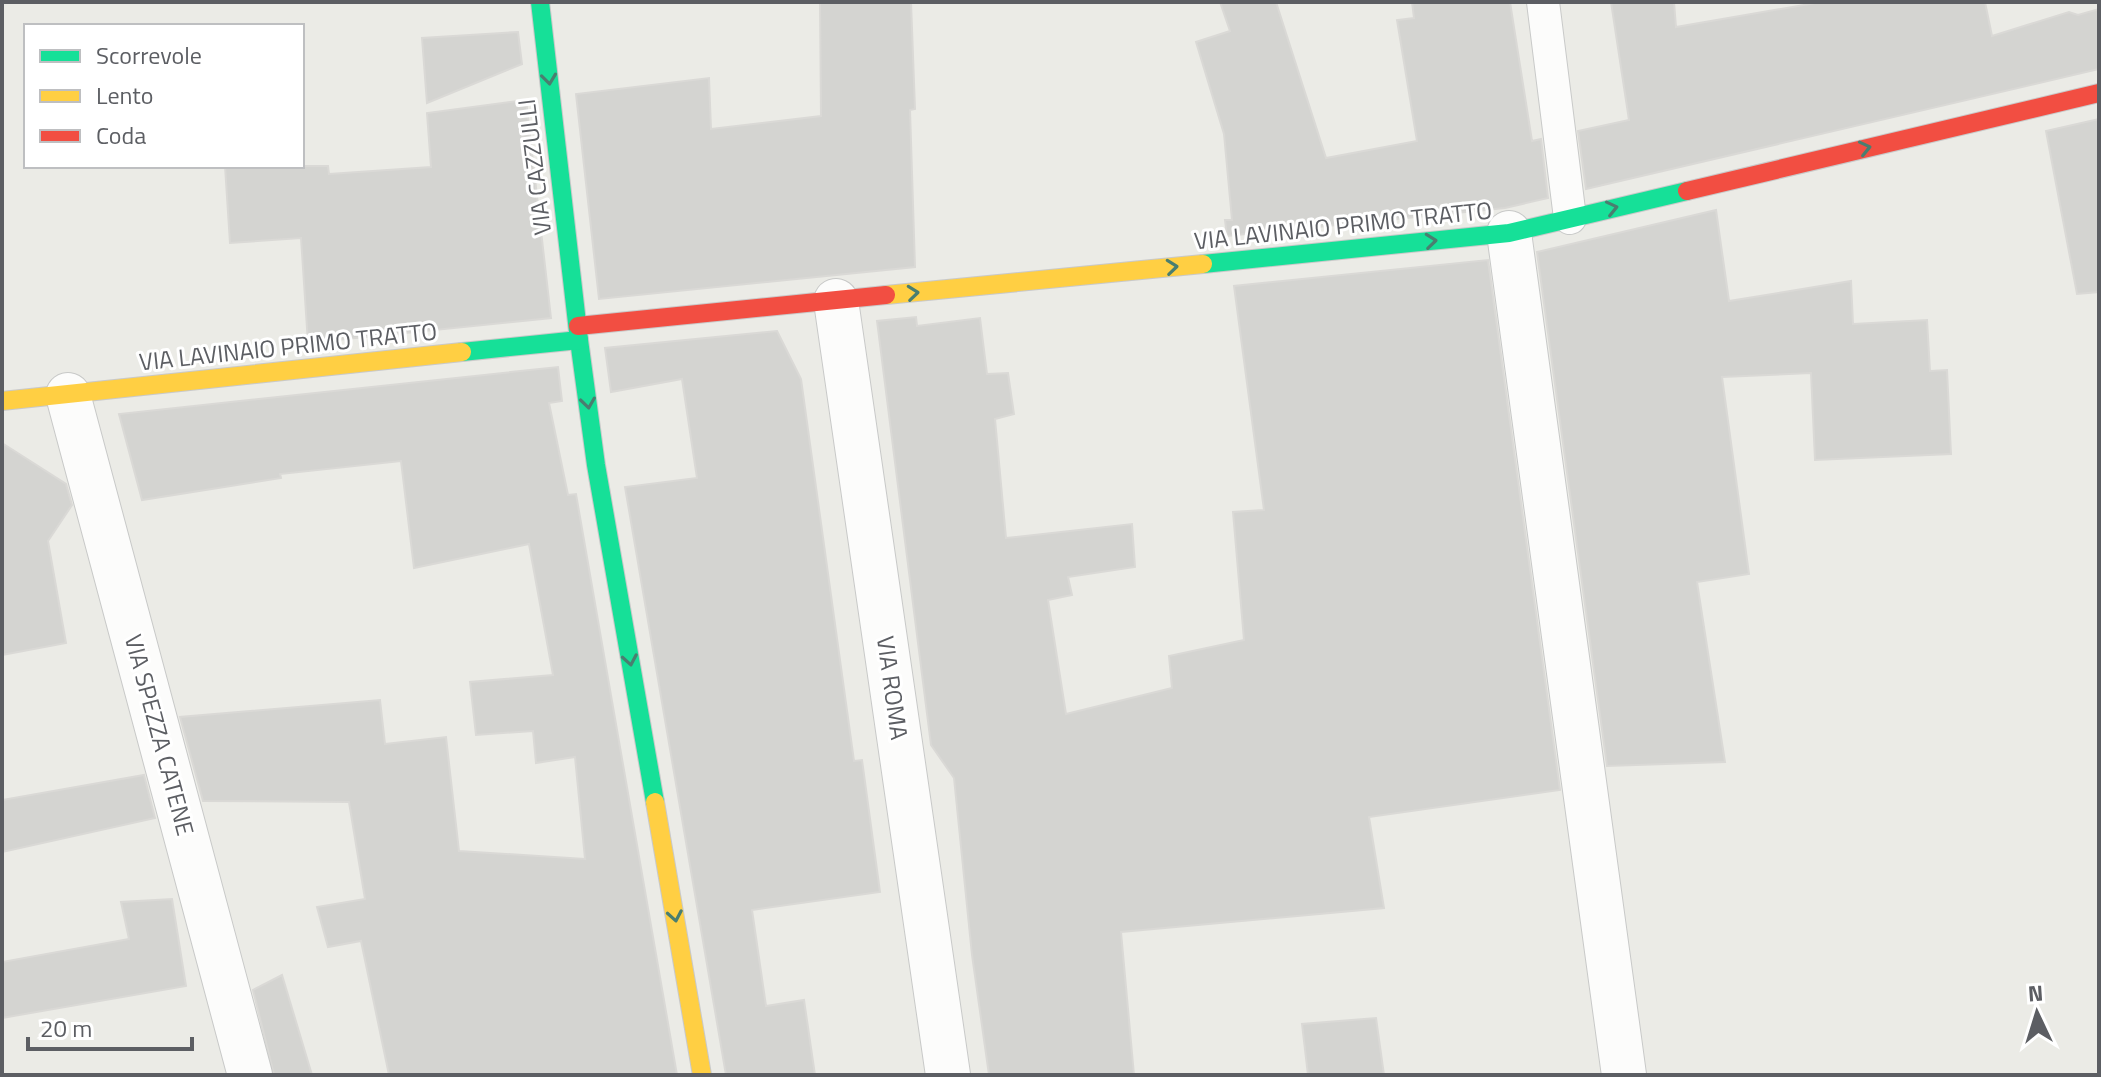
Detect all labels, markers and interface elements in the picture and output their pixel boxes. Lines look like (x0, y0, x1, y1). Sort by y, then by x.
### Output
legend (24, 24, 304, 168)
text: Scorrevole (96, 37, 202, 73)
one-way arrow (541, 73, 558, 86)
text: Lento (96, 77, 153, 113)
street label: VIA CAZZULLI (508, 97, 560, 237)
text: Coda (96, 117, 146, 153)
one-way arrow (1858, 141, 1872, 158)
street label: VIA LAVINAIO PRIMO TRATTO (1192, 191, 1494, 259)
one-way arrow (1605, 200, 1619, 217)
one-way arrow (1424, 233, 1437, 250)
one-way arrow (1166, 259, 1179, 276)
one-way arrow (907, 284, 920, 301)
street label: VIA LAVINAIO PRIMO TRATTO (137, 312, 439, 380)
one-way arrow (579, 396, 596, 410)
street label: VIA SPEZZA CATENE (116, 630, 204, 839)
street label: VIA ROMA (868, 634, 918, 742)
one-way arrow (621, 653, 638, 667)
one-way arrow (665, 909, 682, 923)
north arrow (1997, 973, 2077, 1053)
text: N (2027, 976, 2044, 1011)
scale bar (28, 1001, 192, 1051)
text: 20 m (40, 1010, 92, 1046)

